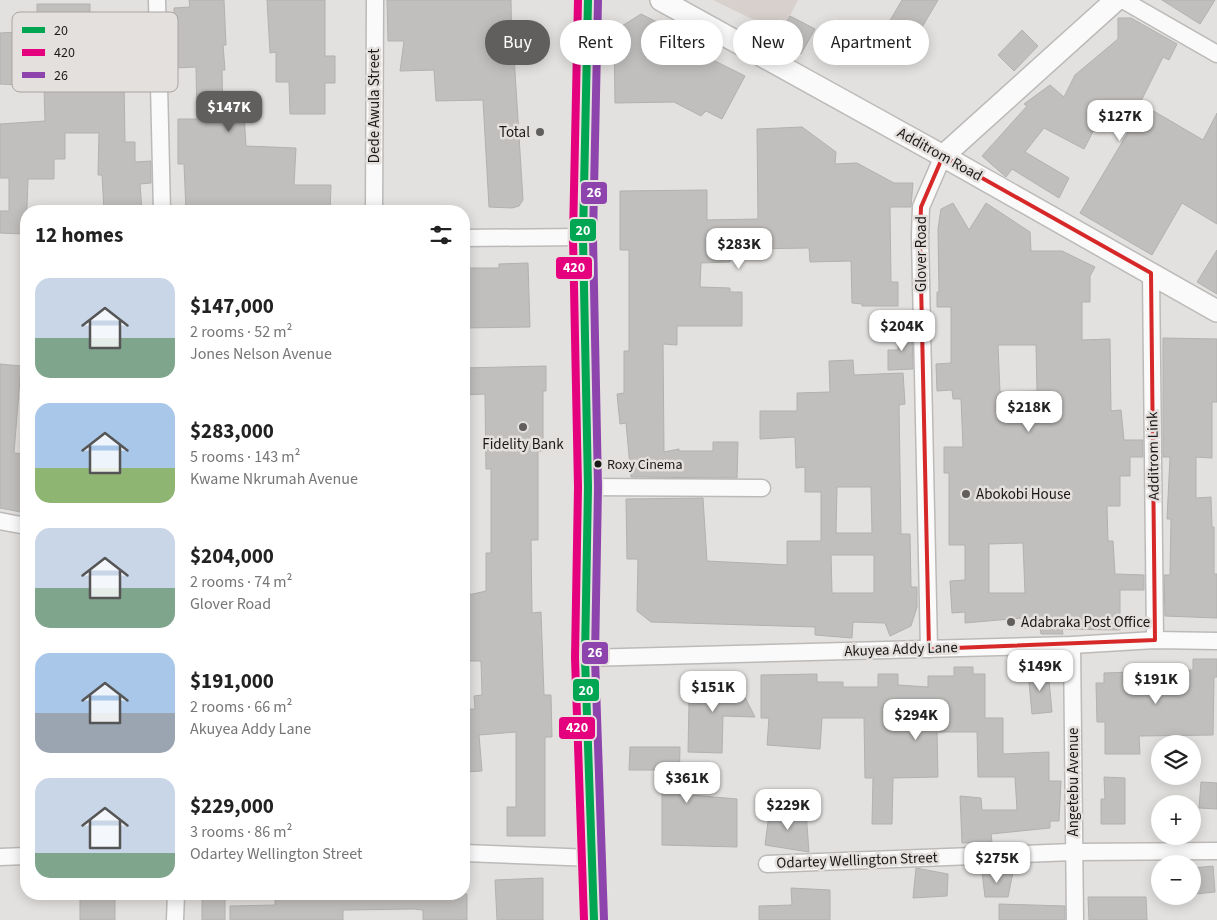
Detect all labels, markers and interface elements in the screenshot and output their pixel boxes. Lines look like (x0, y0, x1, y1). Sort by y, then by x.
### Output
legend (12, 12, 178, 92)
chip: Buy (485, 20, 550, 65)
chip: Rent (560, 20, 631, 65)
chip: Filters (641, 20, 723, 65)
chip: New (733, 20, 803, 65)
chip: Apartment (813, 20, 929, 65)
text: 20 (54, 21, 68, 41)
text: 420 (54, 43, 75, 63)
street label: Dede Awula Street (364, 49, 385, 163)
text: 26 (54, 66, 68, 86)
pin: $147K (194, 90, 264, 133)
text: $147K (207, 96, 251, 118)
pin: $127K (1085, 100, 1155, 142)
text: $127K (1098, 105, 1142, 127)
place label: Total (499, 122, 530, 143)
street label: Additrom Road (893, 122, 986, 186)
marker: Total (534, 126, 546, 138)
line badge: 26 (580, 181, 608, 205)
text: 26 (587, 183, 601, 203)
street label: Glover Road (911, 216, 932, 292)
line badge: 20 (569, 218, 597, 242)
text: 12 homes (35, 220, 123, 250)
icon: filters (427, 221, 455, 249)
text: 20 (576, 221, 590, 241)
pin: $283K (704, 228, 774, 270)
text: $283K (717, 233, 761, 255)
line badge: 420 (555, 256, 593, 280)
text: 420 (563, 258, 585, 278)
text: $147,000 (190, 291, 274, 321)
icon: home (75, 298, 135, 358)
pin: $204K (867, 310, 937, 352)
text: $204K (880, 315, 924, 337)
text: 2 rooms · 52 m² (190, 321, 292, 343)
text: Jones Nelson Avenue (190, 343, 332, 365)
pin: $218K (994, 390, 1064, 433)
text: $218K (1007, 396, 1051, 418)
street label: Additrom Link (1142, 411, 1165, 501)
text: $283,000 (190, 416, 274, 446)
marker: Fidelity Bank (517, 421, 529, 433)
icon: home (75, 423, 135, 483)
place label: Fidelity Bank (482, 434, 564, 455)
text: 5 rooms · 143 m² (190, 446, 300, 468)
place label: Roxy Cinema (607, 455, 682, 475)
marker: Roxy Cinema (593, 459, 603, 469)
text: Kwame Nkrumah Avenue (190, 468, 358, 490)
place label: Abokobi House (976, 484, 1071, 505)
marker: Abokobi House (960, 488, 972, 500)
text: $204,000 (190, 541, 274, 571)
icon: home (75, 548, 135, 608)
text: 2 rooms · 74 m² (190, 571, 292, 593)
text: Glover Road (190, 593, 271, 615)
place label: Adabraka Post Office (1021, 612, 1150, 633)
marker: Adabraka Post Office (1005, 616, 1017, 628)
street label: Akuyea Addy Lane (844, 637, 958, 662)
line badge: 26 (581, 641, 609, 665)
text: 26 (588, 643, 602, 663)
pin: $149K (1005, 650, 1075, 692)
text: $149K (1018, 655, 1062, 677)
pin: $191K (1121, 662, 1191, 705)
text: $191,000 (190, 666, 274, 696)
text: $191K (1134, 668, 1178, 690)
pin: $151K (678, 670, 748, 713)
icon: home (75, 673, 135, 733)
text: $151K (691, 676, 735, 698)
line badge: 20 (572, 678, 600, 702)
text: 20 (579, 681, 593, 701)
text: 2 rooms · 66 m² (190, 696, 292, 718)
pin: $294K (881, 698, 951, 741)
text: $294K (894, 704, 938, 726)
line badge: 420 (558, 716, 596, 740)
text: Akuyea Addy Lane (190, 718, 311, 740)
text: 420 (566, 718, 588, 738)
street label: Angetebu Avenue (1063, 728, 1084, 837)
map controls (1151, 735, 1201, 905)
button: layers (1151, 735, 1201, 785)
pin: $361K (652, 762, 722, 804)
text: $361K (665, 767, 709, 789)
pin: $229K (753, 788, 823, 831)
text: $229,000 (190, 791, 274, 821)
text: $229K (766, 794, 810, 816)
button: + (1151, 795, 1201, 845)
icon: home (75, 798, 135, 858)
text: 3 rooms · 86 m² (190, 821, 292, 843)
pin: $275K (962, 842, 1032, 884)
text: Odartey Wellington Street (190, 843, 362, 865)
street label: Odartey Wellington Street (776, 847, 938, 874)
text: $275K (975, 847, 1019, 869)
button: − (1151, 855, 1201, 905)

